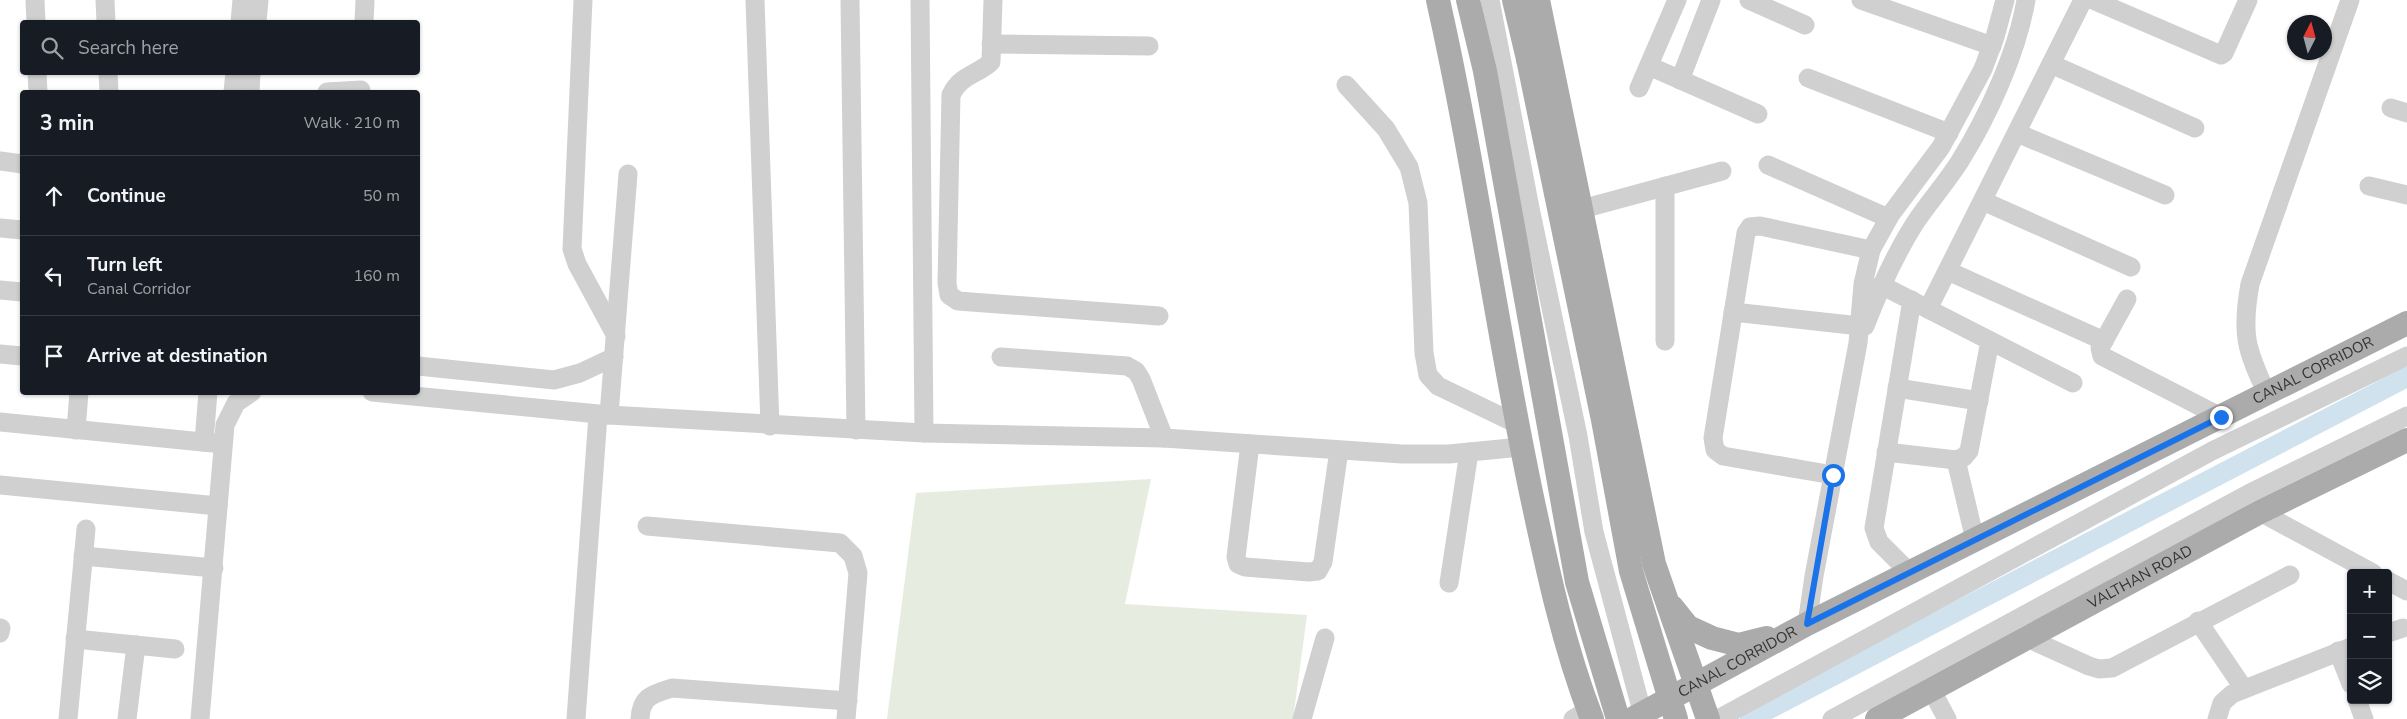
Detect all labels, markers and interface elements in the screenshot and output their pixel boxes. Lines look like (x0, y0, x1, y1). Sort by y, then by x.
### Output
north arrow (2287, 15, 2332, 60)
search box (20, 20, 420, 75)
icon: search (38, 34, 66, 62)
text: Search here (78, 35, 179, 61)
text: 3 min (40, 109, 94, 137)
text: Walk · 210 m (304, 112, 400, 134)
icon: ahead (40, 182, 68, 210)
text: Continue (87, 183, 166, 209)
text: 50 m (363, 185, 400, 207)
text: Turn left (87, 252, 162, 278)
icon: left (40, 262, 68, 290)
text: 160 m (353, 265, 400, 287)
text: Canal Corridor (87, 278, 191, 300)
street label: CANAL CORRIDOR (2249, 332, 2377, 409)
icon: arrive (40, 342, 68, 370)
text: Arrive at destination (87, 343, 268, 369)
route end (2210, 406, 2233, 429)
route start (1822, 464, 1845, 487)
street label: VALTHAN ROAD (2083, 540, 2196, 614)
map controls (2347, 569, 2392, 704)
button: + (2347, 569, 2392, 614)
button: − (2347, 614, 2392, 659)
street label: CANAL CORRIDOR (1674, 621, 1801, 702)
button: layers (2347, 659, 2392, 704)

